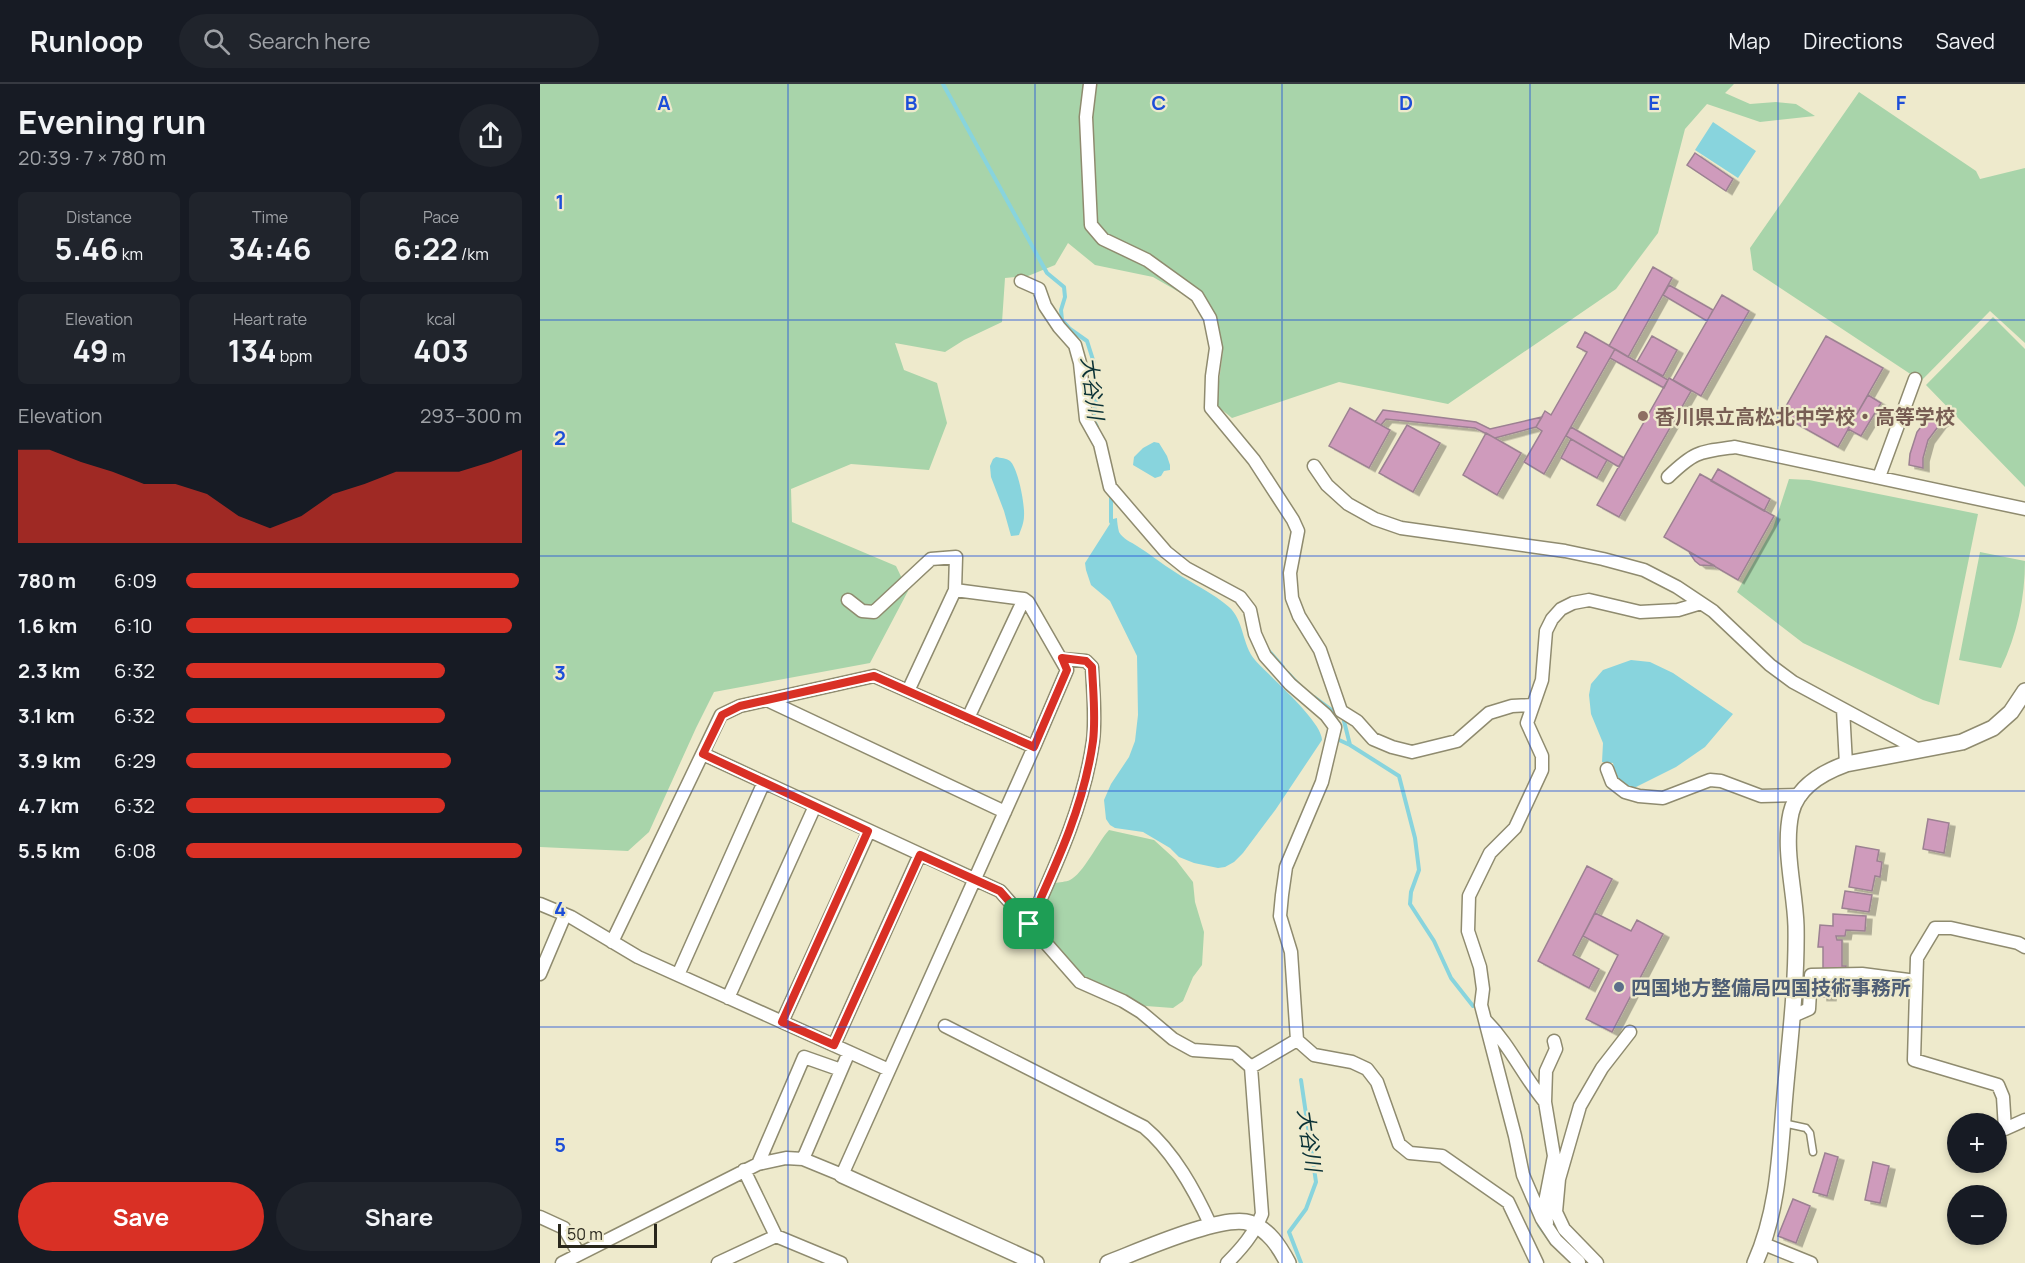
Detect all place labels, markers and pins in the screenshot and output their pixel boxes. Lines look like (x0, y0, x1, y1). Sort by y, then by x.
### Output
place label: 香川県立高松北中学校・高等学校 (1655, 403, 1955, 430)
marker: 香川県立高松北中学校・高等学校 (1636, 409, 1650, 423)
pin (1003, 898, 1054, 949)
place label: 四国地方整備局四国技術事務所 (1631, 974, 1911, 1001)
marker: 四国地方整備局四国技術事務所 (1612, 980, 1626, 994)

